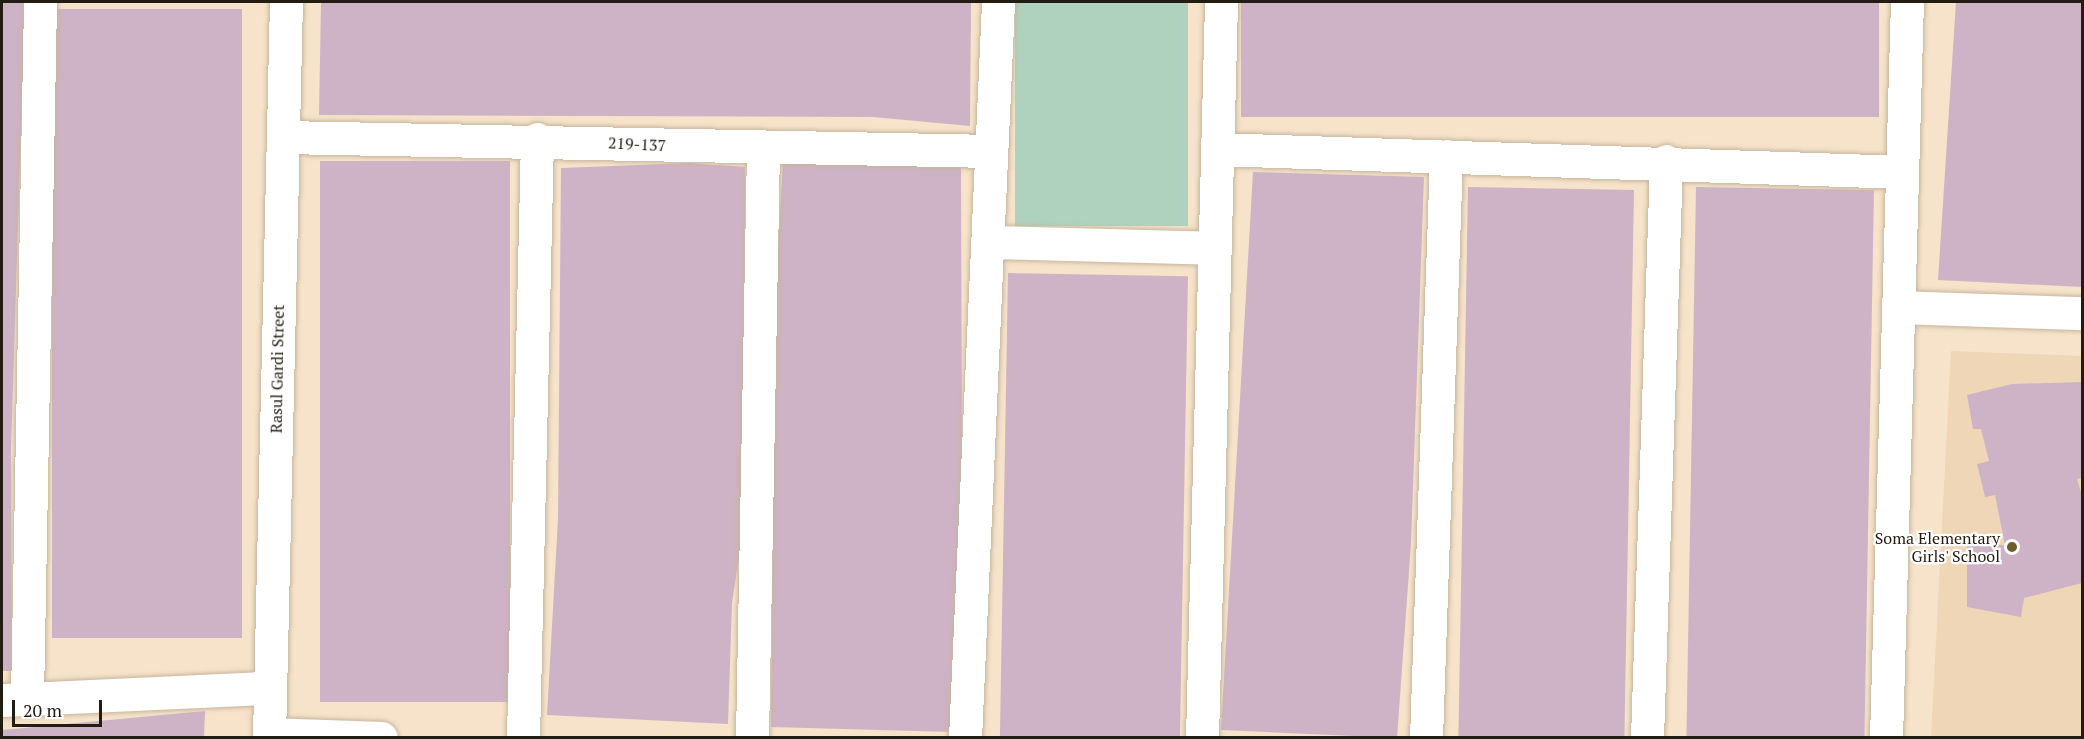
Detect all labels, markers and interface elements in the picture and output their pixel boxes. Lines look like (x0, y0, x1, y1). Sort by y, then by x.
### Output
street label: 219-137 (608, 133, 666, 155)
street label: Rasul Gardi Street (266, 305, 288, 433)
place label: Soma Elementary Girls' School (1875, 528, 2000, 566)
marker: Soma Elementary Girls' School (2005, 540, 2019, 554)
scale bar (15, 688, 105, 726)
text: 20 m (23, 698, 62, 722)

